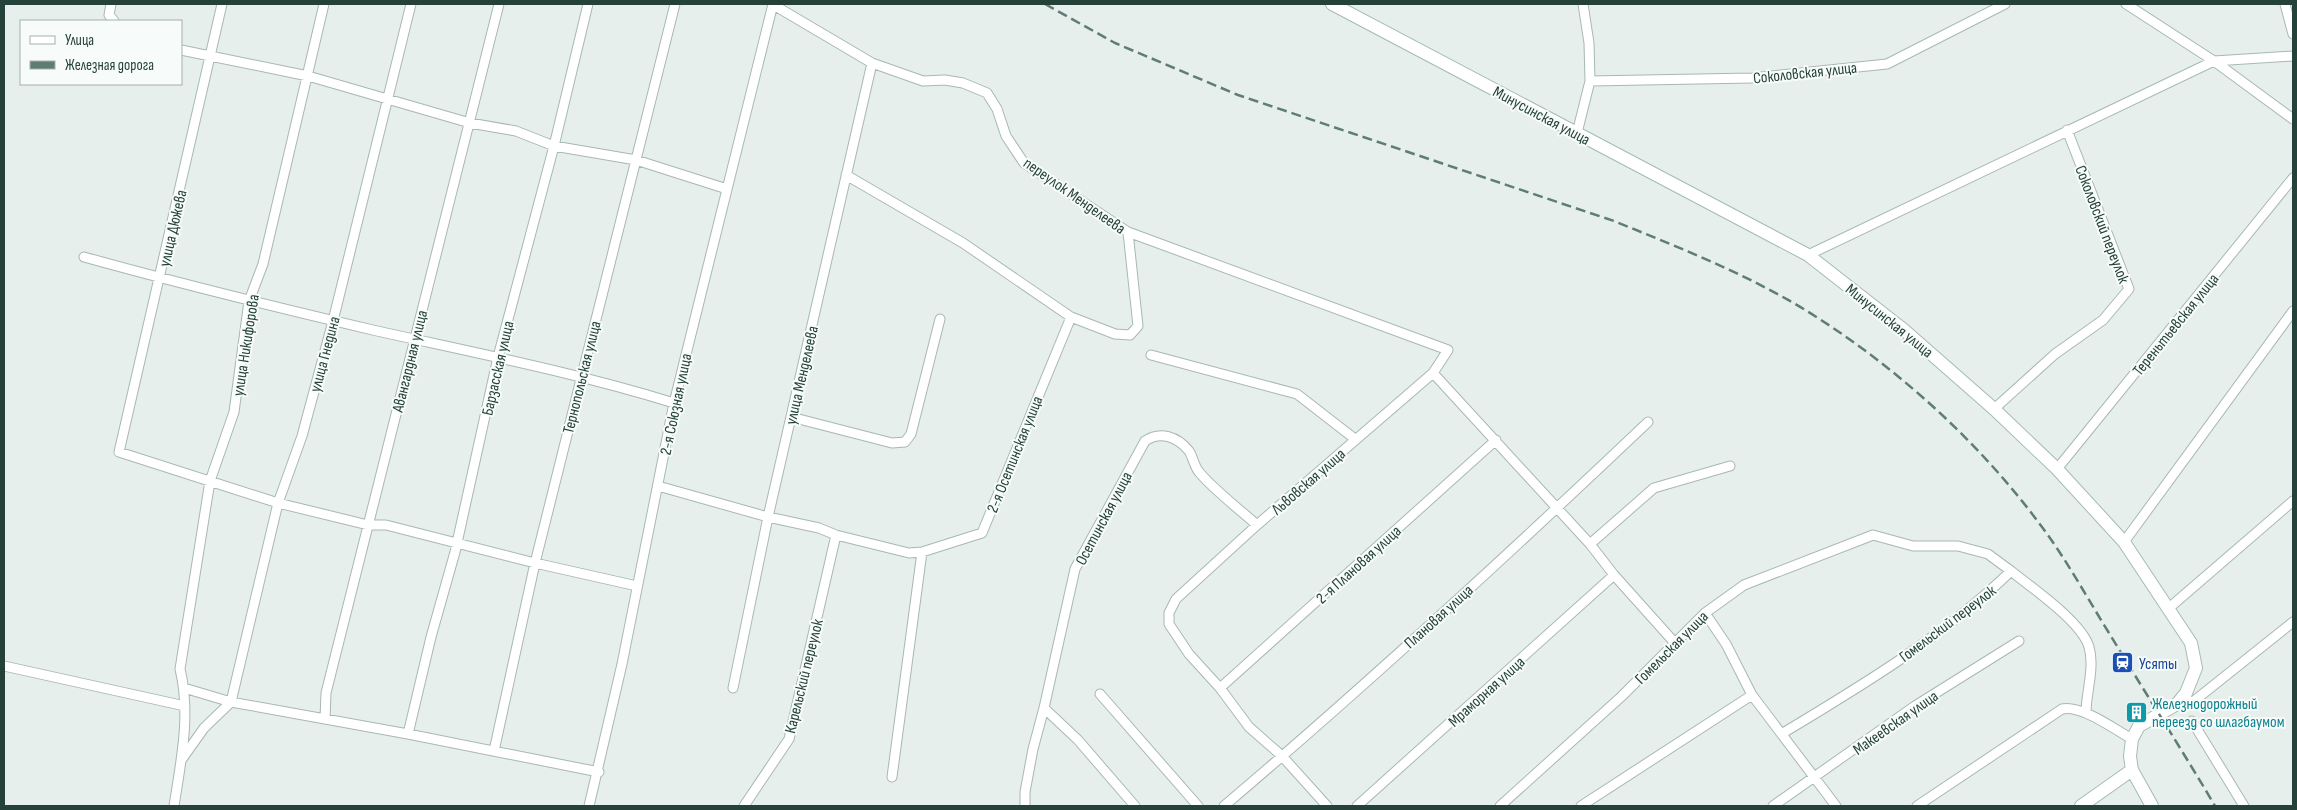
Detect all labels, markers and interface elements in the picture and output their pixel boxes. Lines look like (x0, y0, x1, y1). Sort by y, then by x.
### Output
legend (20, 20, 182, 85)
text: Улица (65, 31, 94, 50)
text: Железная дорога (65, 56, 154, 75)
street label: Соколовская улица (1752, 59, 1858, 88)
street label: Минусинская улица (1489, 83, 1593, 150)
street label: переулок Менделеева (1019, 154, 1129, 239)
street label: Соколовский переулок (2070, 163, 2133, 287)
street label: улица Дюжева (155, 188, 192, 269)
street label: Тереньтьевская улица (2129, 270, 2223, 380)
street label: Минусинская улица (1841, 280, 1937, 362)
street label: улица Никифорова (229, 293, 264, 397)
street label: Авангардная улица (388, 308, 432, 415)
street label: улица Гнедина (306, 314, 345, 394)
street label: Барзасская улица (478, 319, 519, 417)
street label: Тернопольская улица (559, 319, 606, 436)
street label: улица Менделеева (782, 324, 823, 427)
street label: 2-я Союзная улица (656, 352, 696, 457)
street label: 2-я Осетинская улица (983, 393, 1047, 516)
street label: Львовская улица (1267, 445, 1350, 520)
street label: Осетинская улица (1072, 469, 1137, 569)
street label: 2-я Плановая улица (1313, 522, 1405, 608)
street label: Плановая улица (1401, 581, 1477, 653)
street label: Гомельский переулок (1896, 581, 2001, 667)
street label: Гомельская улица (1631, 607, 1713, 689)
street label: Карельский переулок (781, 616, 828, 735)
station icon: Усяты (2111, 651, 2135, 675)
street label: Мраморная улица (1445, 653, 1529, 731)
place label: Усяты (2139, 655, 2177, 674)
street label: Макеевская улица (1850, 687, 1942, 760)
place label: Железнодорожный переезд со шлагбаумом (2152, 695, 2284, 732)
building icon: Железнодорожный переезд со шлагбаумом (2124, 700, 2148, 724)

